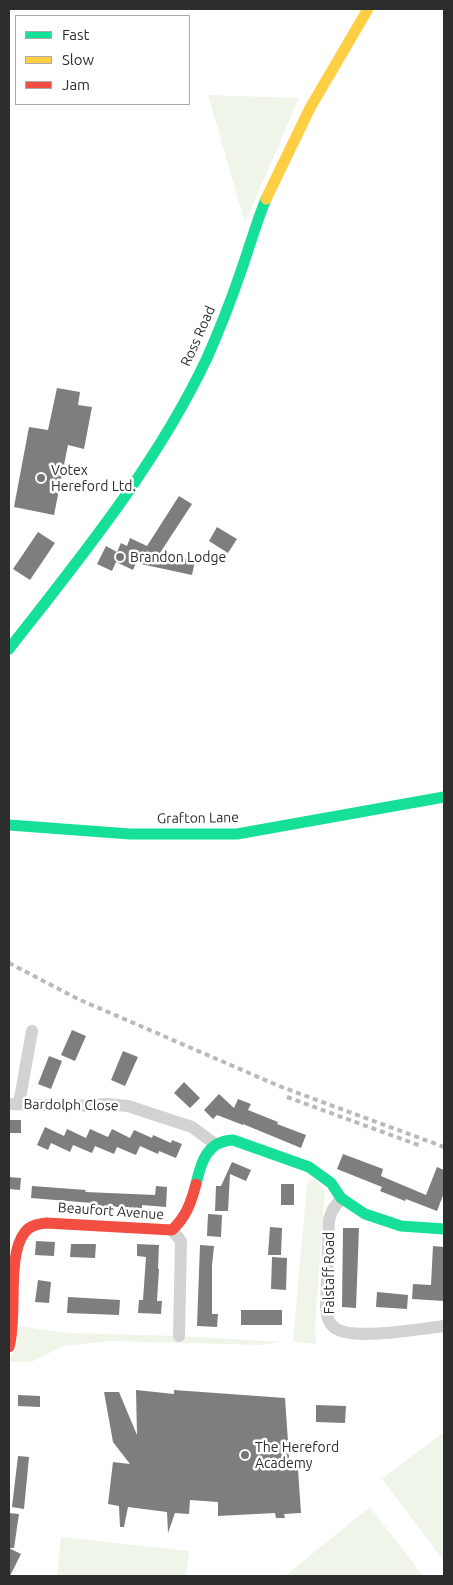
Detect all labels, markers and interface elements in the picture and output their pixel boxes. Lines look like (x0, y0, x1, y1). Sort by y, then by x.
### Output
legend (15, 15, 190, 105)
text: Fast (62, 26, 89, 43)
text: Slow (62, 51, 94, 68)
text: Jam (62, 76, 90, 93)
street label: Ross Road (177, 303, 219, 369)
place label: Votex Hereford Ltd. (51, 462, 136, 494)
marker: Votex Hereford Ltd. (35, 472, 47, 484)
place label: Brandon Lodge (130, 549, 226, 565)
marker: Brandon Lodge (114, 551, 126, 563)
street label: Grafton Lane (157, 809, 239, 827)
street label: Bardolph Close (23, 1096, 119, 1114)
street label: Beaufort Avenue (57, 1199, 165, 1223)
street label: Falstaff Road (321, 1232, 337, 1314)
place label: The Hereford Academy (255, 1439, 339, 1471)
marker: The Hereford Academy (239, 1449, 251, 1461)

